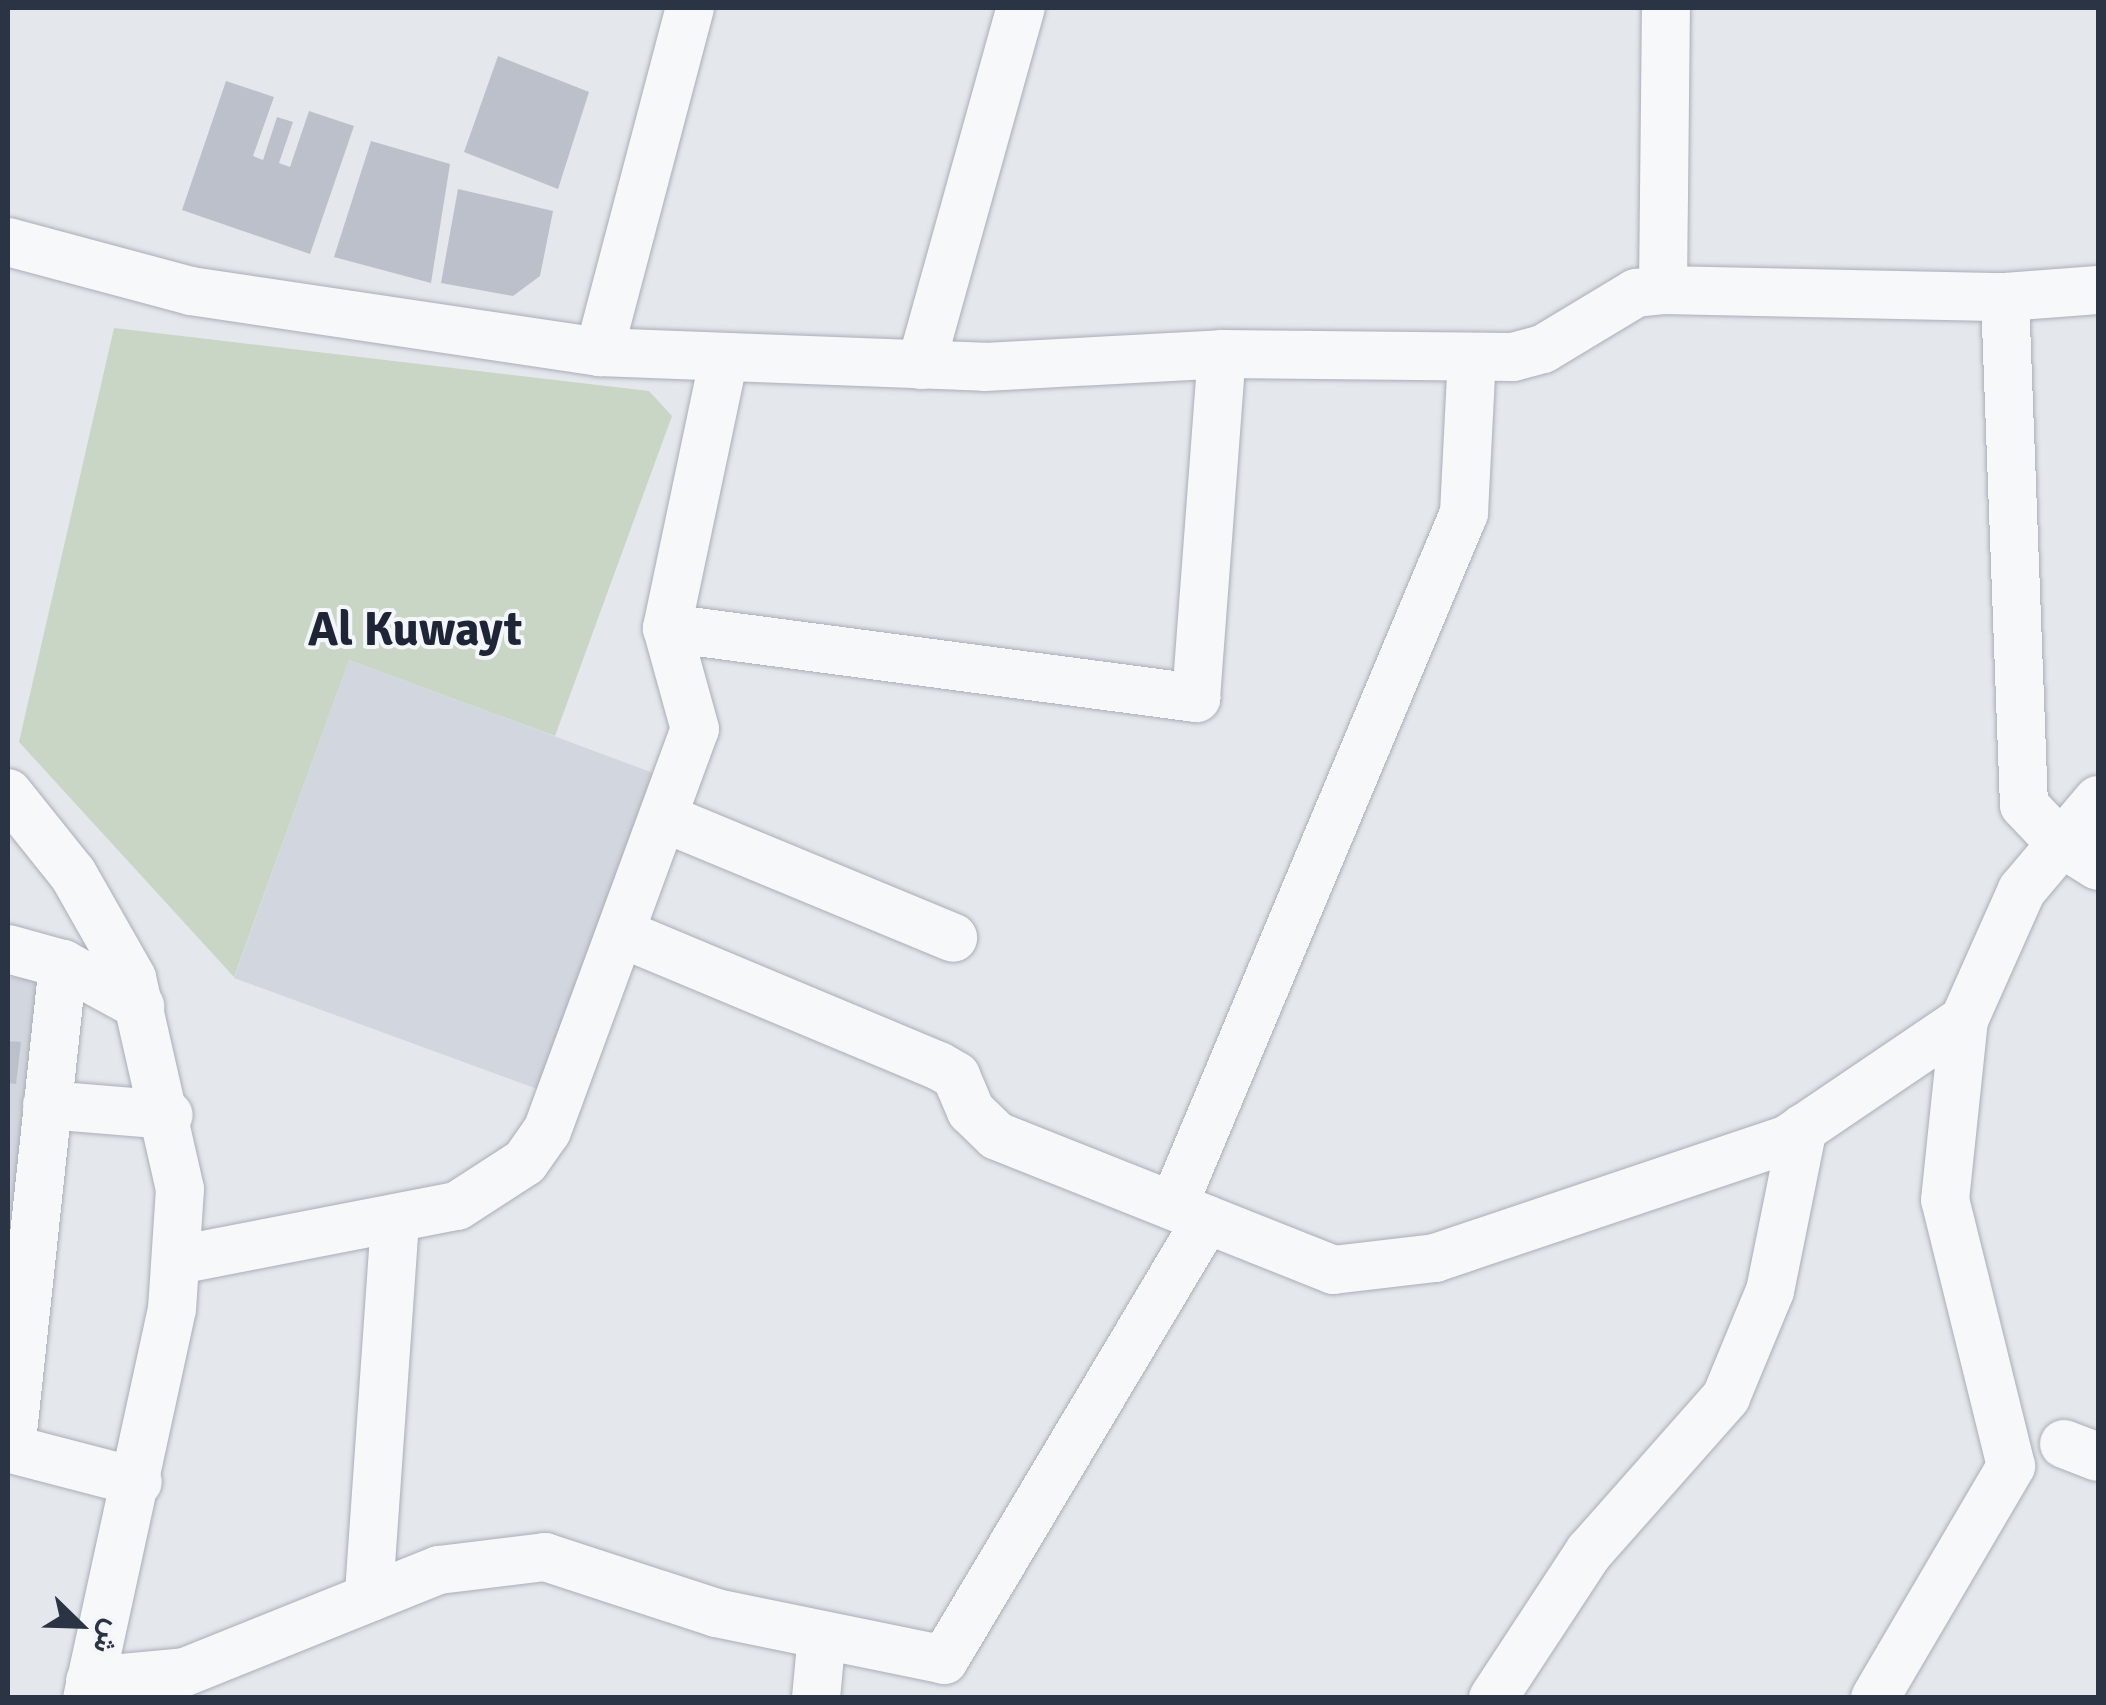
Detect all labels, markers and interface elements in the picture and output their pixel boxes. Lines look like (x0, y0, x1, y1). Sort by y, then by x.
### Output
district label: Al Kuwayt (308, 601, 522, 659)
north arrow (30, 1575, 130, 1675)
text: ش (85, 1615, 130, 1659)

